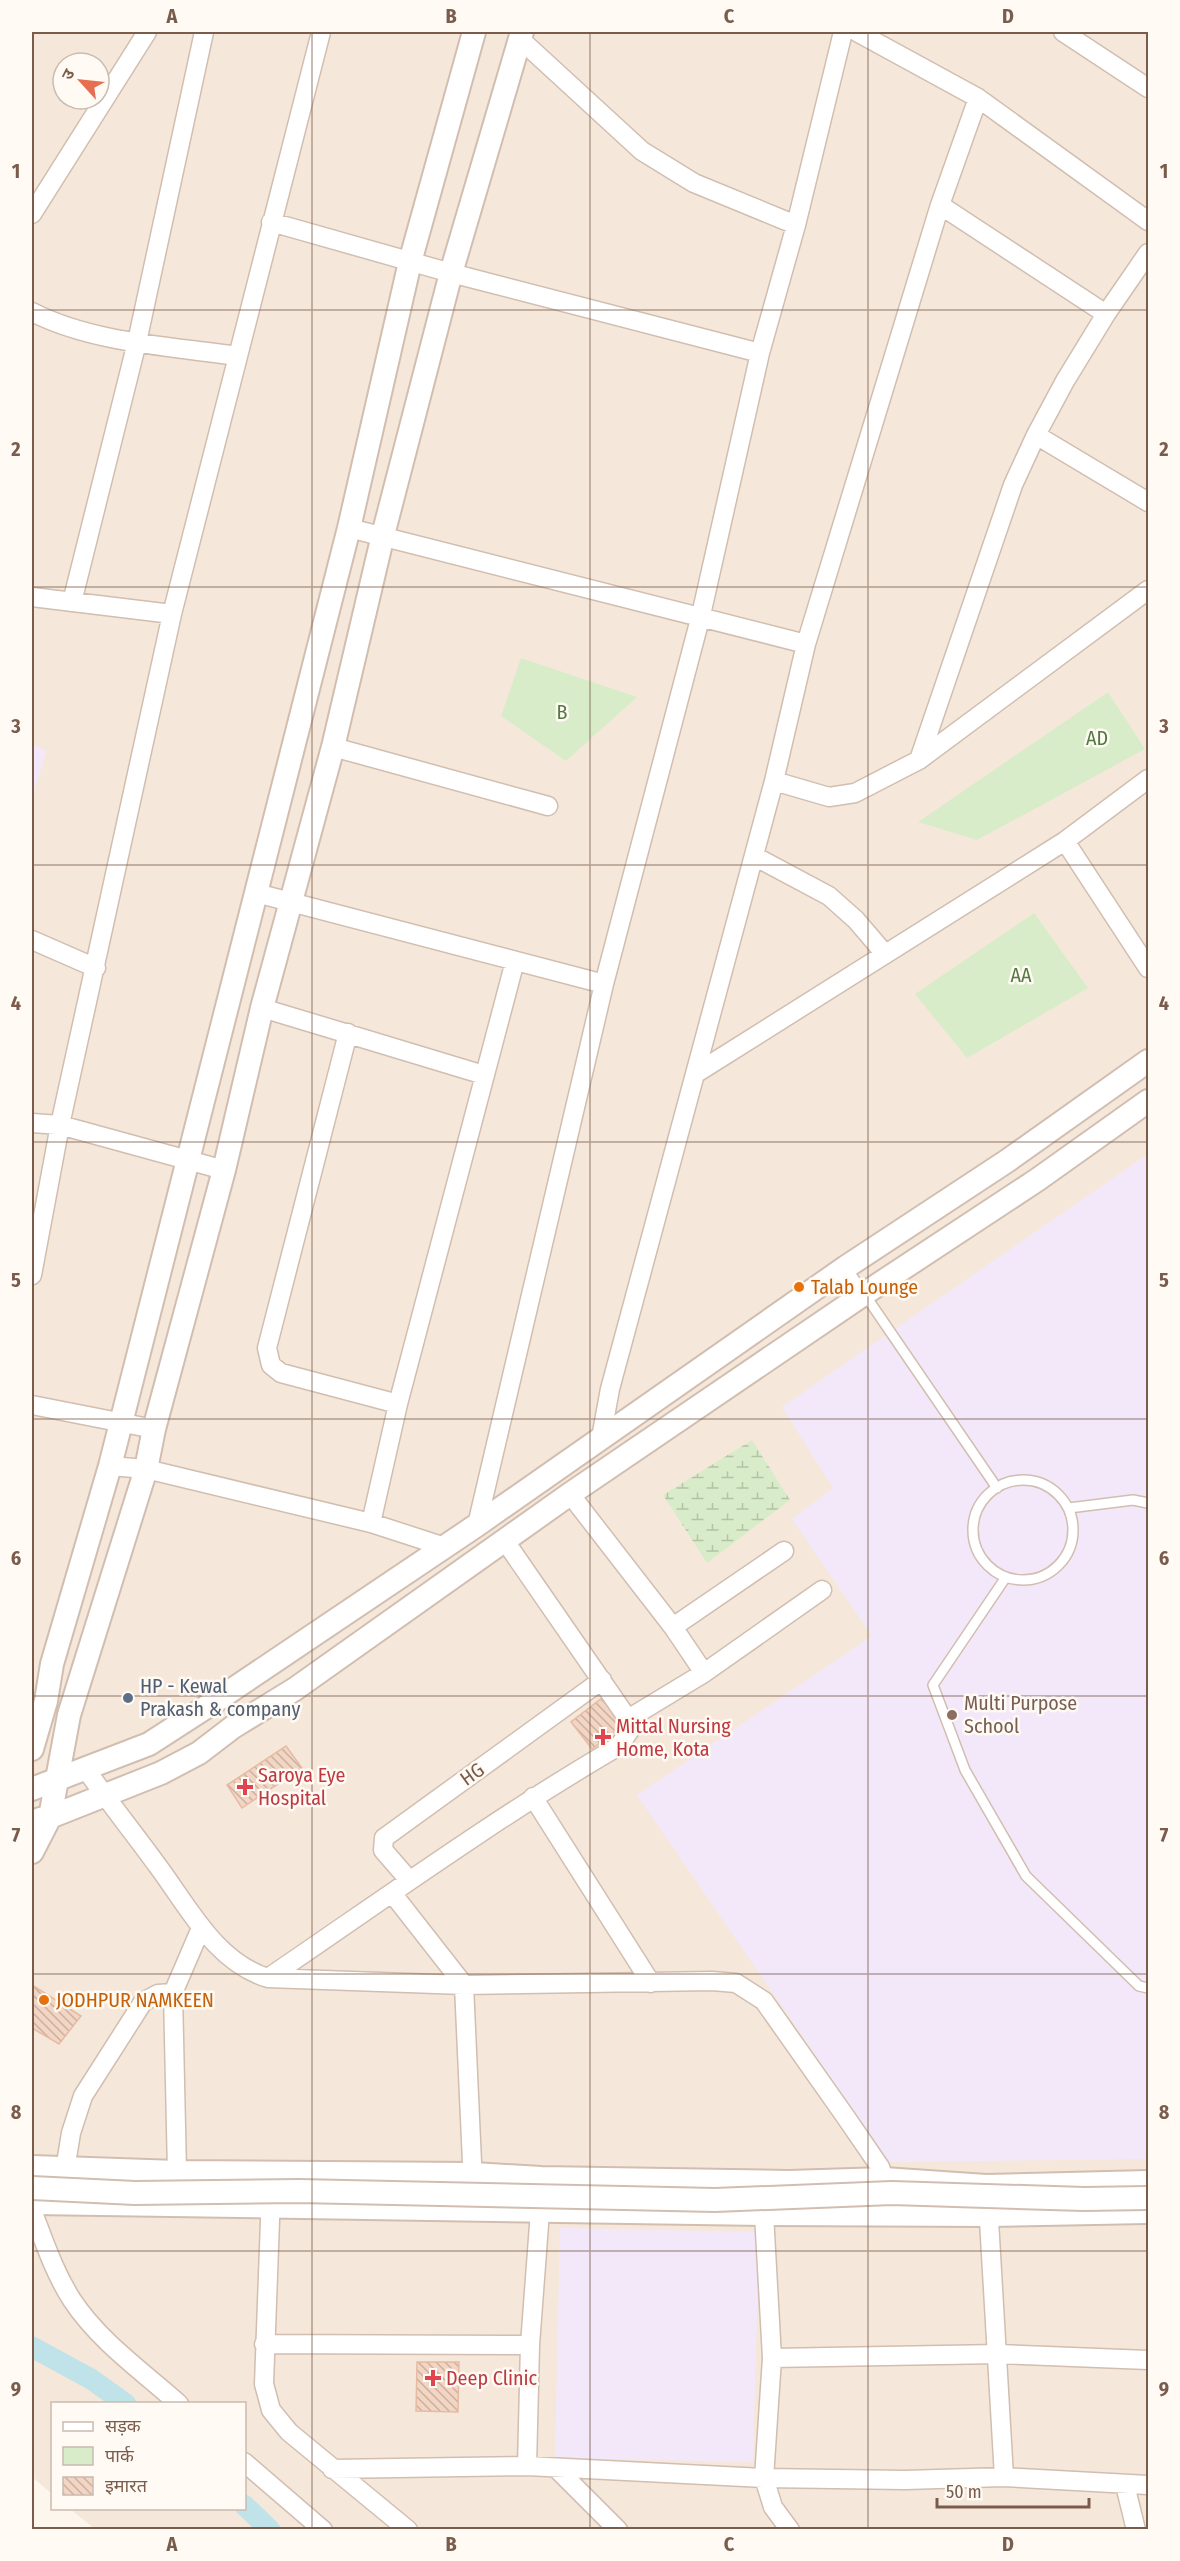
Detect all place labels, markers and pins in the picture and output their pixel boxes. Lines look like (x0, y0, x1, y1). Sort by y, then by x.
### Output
place label: Talab Lounge (811, 1275, 918, 1299)
marker: Talab Lounge (792, 1280, 806, 1294)
place label: HP - Kewal Prakash & company (140, 1674, 300, 1721)
marker: HP - Kewal Prakash & company (121, 1691, 135, 1705)
place label: Multi Purpose School (964, 1691, 1077, 1738)
marker: Multi Purpose School (945, 1708, 959, 1722)
place label: Mittal Nursing Home, Kota (616, 1714, 731, 1761)
marker: Mittal Nursing Home, Kota (594, 1728, 612, 1746)
place label: Saroya Eye Hospital (258, 1763, 345, 1810)
marker: Saroya Eye Hospital (236, 1778, 254, 1796)
place label: JODHPUR NAMKEEN (56, 1988, 214, 2012)
marker: JODHPUR NAMKEEN (37, 1993, 51, 2007)
place label: Deep Clinic (446, 2366, 538, 2390)
marker: Deep Clinic (424, 2369, 442, 2387)

